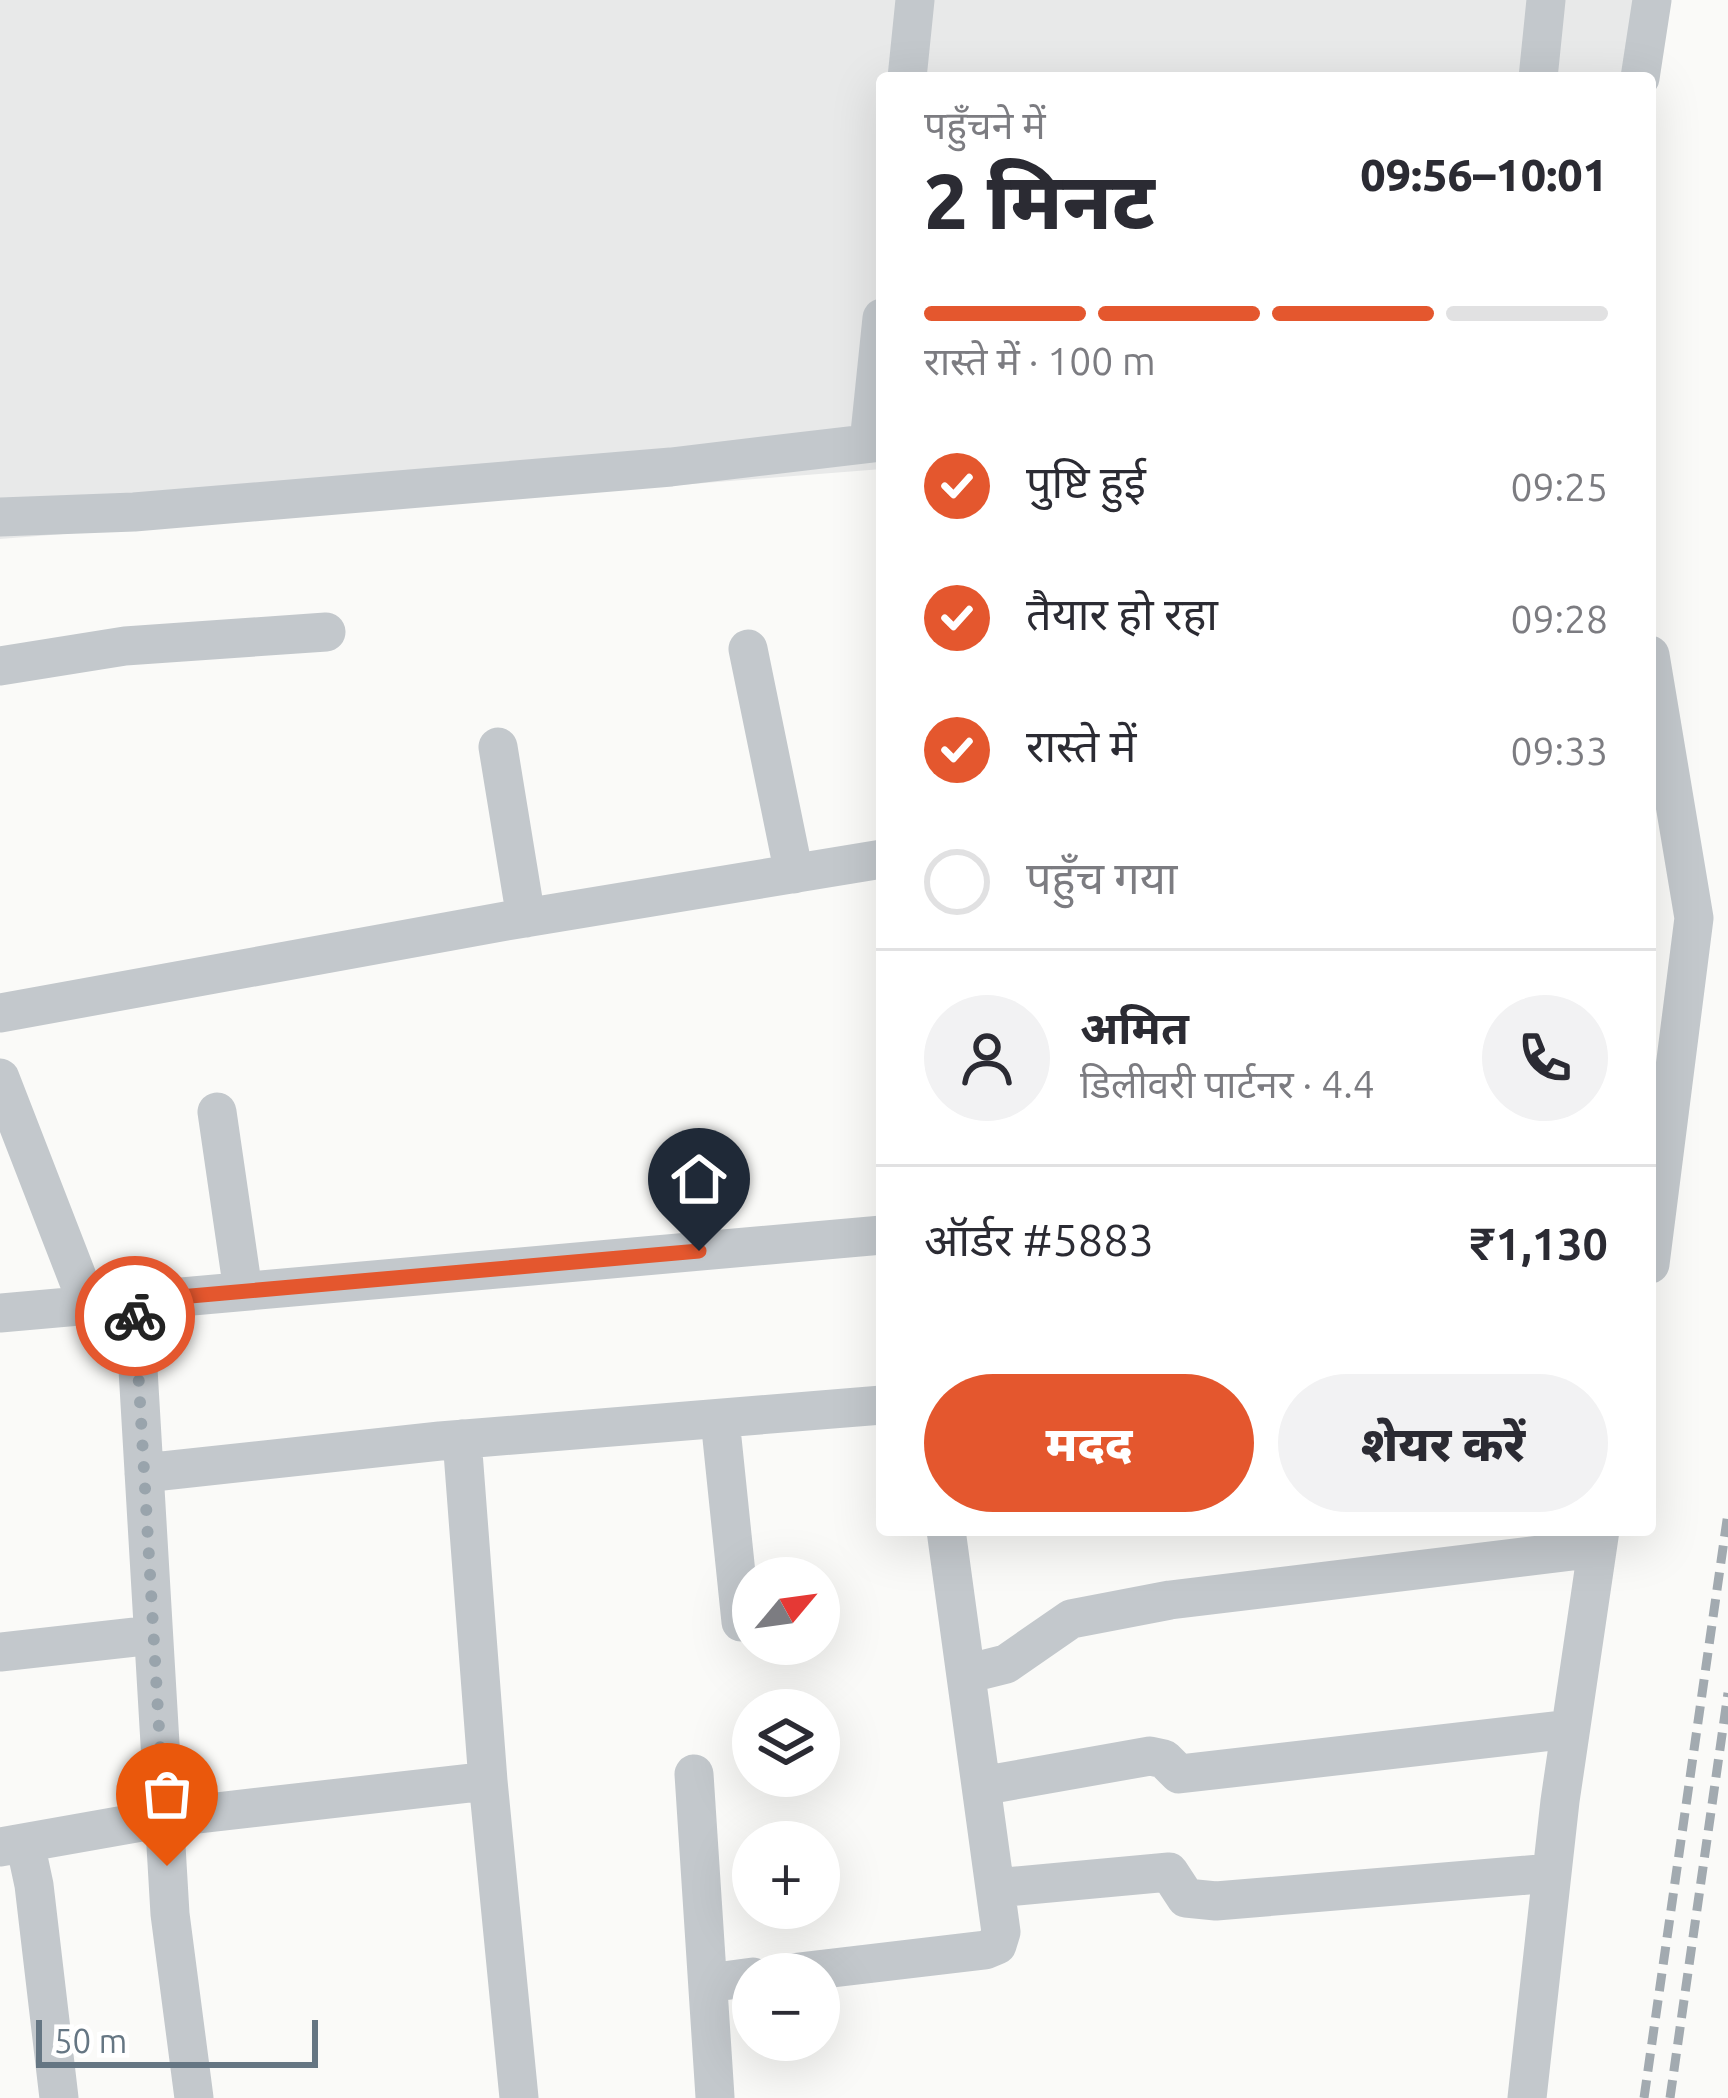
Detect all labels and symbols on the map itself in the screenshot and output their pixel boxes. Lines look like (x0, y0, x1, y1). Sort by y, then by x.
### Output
pin (648, 1128, 750, 1251)
courier (75, 1256, 195, 1376)
north arrow (732, 1557, 840, 1665)
pin (116, 1743, 218, 1866)
scale bar (36, 2014, 318, 2067)

